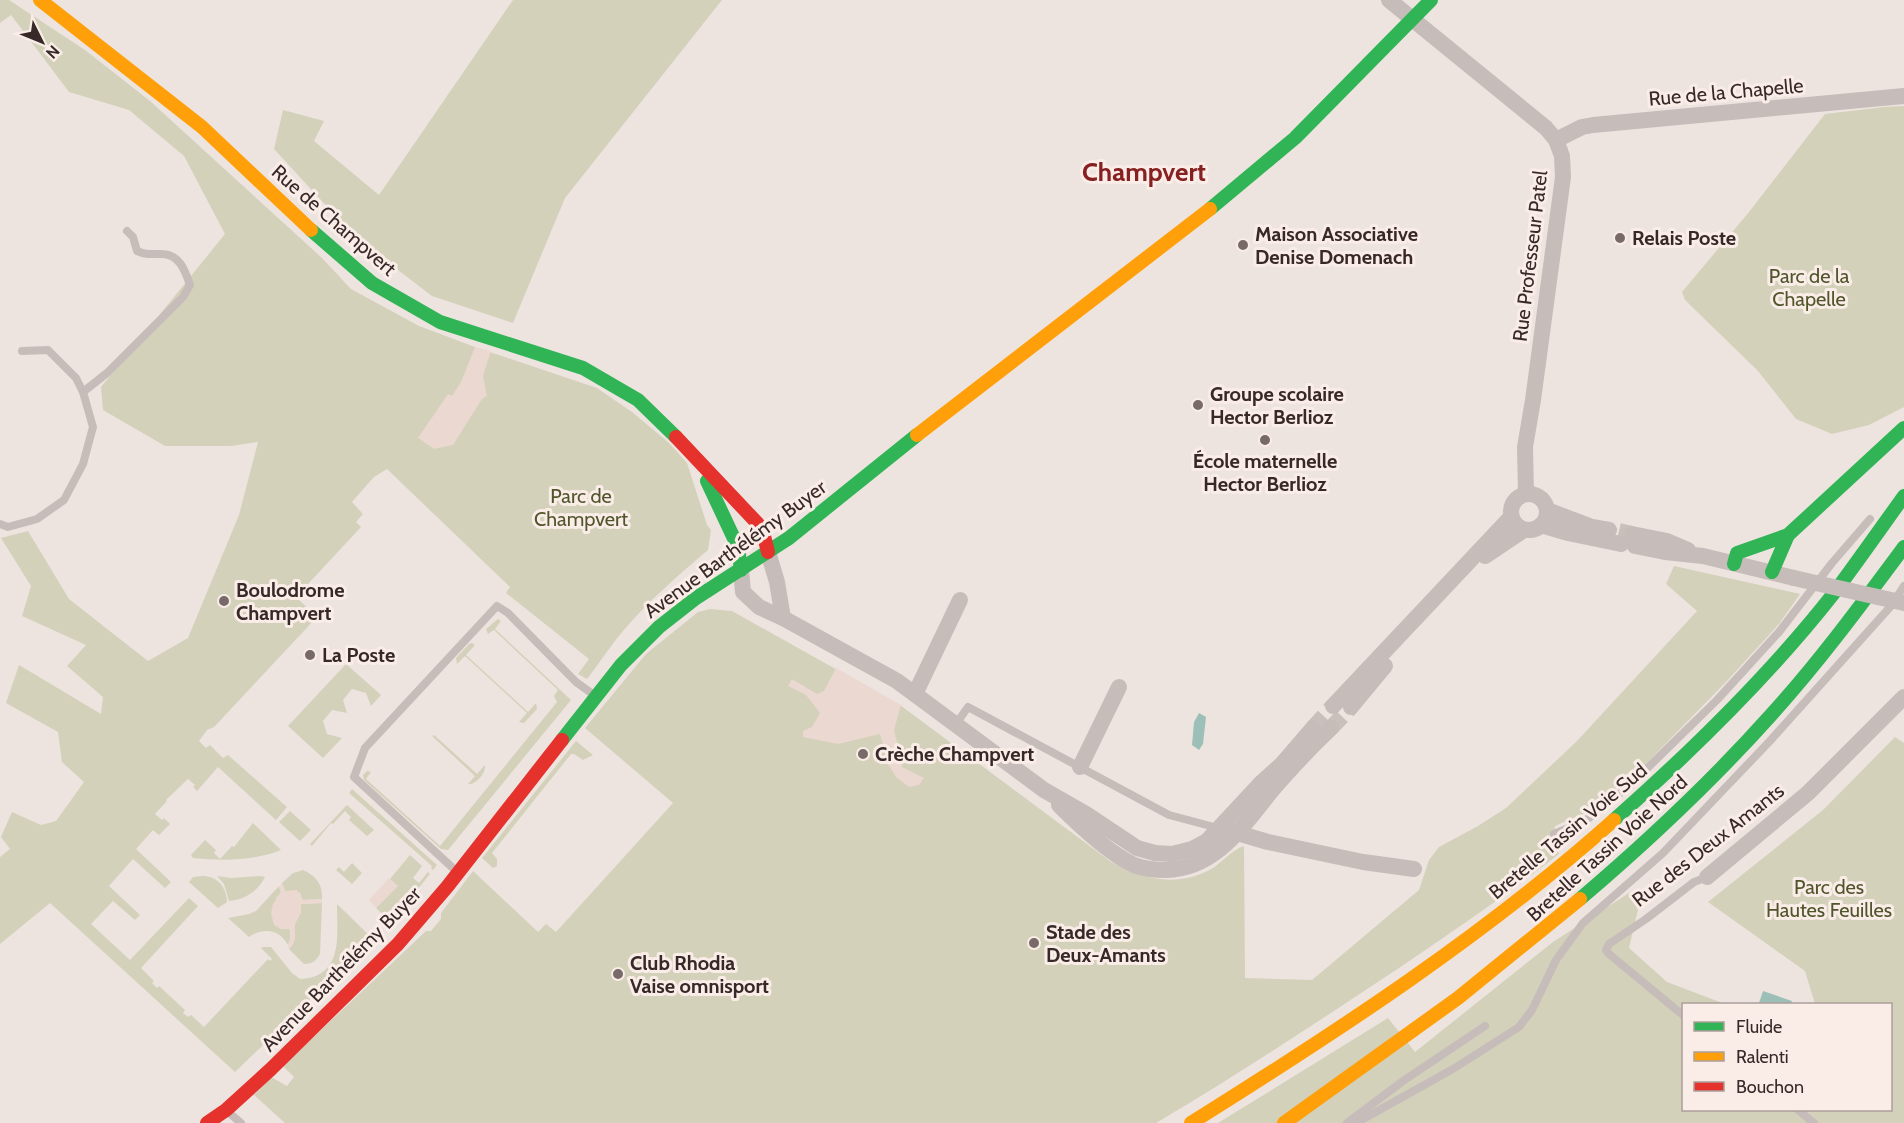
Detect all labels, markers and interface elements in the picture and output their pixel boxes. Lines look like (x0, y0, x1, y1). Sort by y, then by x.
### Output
north arrow (12, 12, 72, 72)
text: N (42, 41, 63, 63)
street label: Rue de la Chapelle (1648, 73, 1804, 111)
district label: Champvert (1082, 156, 1206, 188)
street label: Rue de Champvert (267, 159, 401, 281)
street label: Rue Professeur Patel (1508, 169, 1552, 343)
place label: Maison Associative Denise Domenach (1255, 222, 1418, 269)
place label: Relais Poste (1632, 226, 1736, 250)
marker: Relais Poste (1613, 231, 1627, 245)
marker: Maison Associative Denise Domenach (1236, 238, 1250, 252)
park label: Parc de la Chapelle (1769, 264, 1850, 311)
place label: Groupe scolaire Hector Berlioz (1210, 382, 1344, 429)
marker: Groupe scolaire Hector Berlioz (1191, 398, 1205, 412)
marker: École maternelle Hector Berlioz (1258, 433, 1272, 447)
place label: École maternelle Hector Berlioz (1193, 449, 1337, 496)
street label: Avenue Barthélémy Buyer (639, 475, 831, 623)
park label: Parc de Champvert (534, 484, 628, 531)
place label: Boulodrome Champvert (236, 578, 344, 625)
marker: Boulodrome Champvert (217, 594, 231, 608)
place label: La Poste (322, 643, 395, 667)
marker: La Poste (303, 648, 317, 662)
place label: Crèche Champvert (875, 742, 1034, 766)
marker: Crèche Champvert (856, 747, 870, 761)
street label: Bretelle Tassin Voie Sud (1484, 758, 1652, 904)
street label: Bretelle Tassin Voie Nord (1522, 770, 1692, 926)
street label: Rue des Deux Amants (1627, 778, 1789, 912)
park label: Parc des Hautes Feuilles (1766, 875, 1892, 922)
street label: Avenue Barthélémy Buyer (256, 881, 426, 1056)
place label: Stade des Deux-Amants (1046, 920, 1166, 967)
marker: Stade des Deux-Amants (1027, 936, 1041, 950)
place label: Club Rhodia Vaise omnisport (630, 951, 769, 998)
marker: Club Rhodia Vaise omnisport (611, 967, 625, 981)
legend (1682, 1003, 1892, 1111)
text: Fluide (1736, 1016, 1782, 1038)
text: Ralenti (1736, 1046, 1789, 1068)
text: Bouchon (1736, 1076, 1804, 1098)

